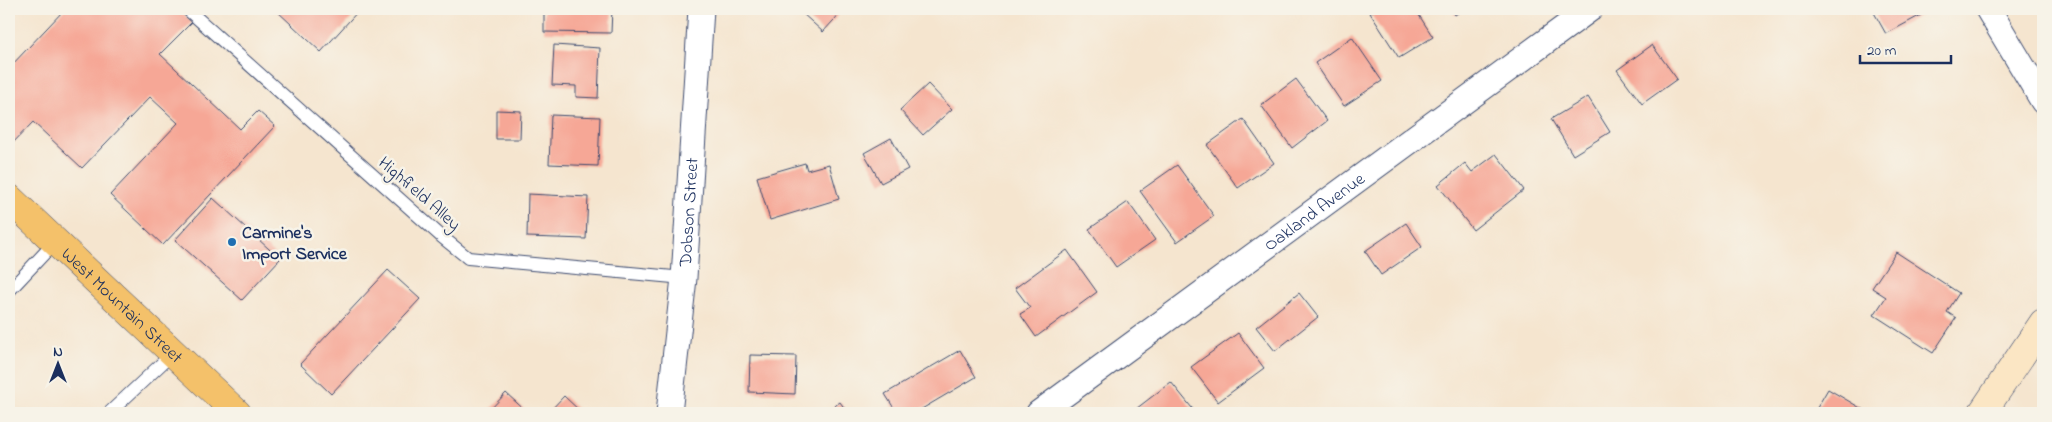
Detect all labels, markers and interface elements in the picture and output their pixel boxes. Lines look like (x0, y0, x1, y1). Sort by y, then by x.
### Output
scale bar (1860, 32, 1951, 64)
text: 20 m (1867, 40, 1897, 62)
street label: Highfield Alley (371, 151, 466, 239)
street label: Dobson Street (674, 157, 707, 268)
street label: Oakland Avenue (1259, 167, 1372, 259)
place label: Carmine's Import Service (242, 221, 348, 268)
marker: Carmine's Import Service (226, 236, 238, 248)
street label: West Mountain Street (54, 242, 188, 371)
north arrow (32, 340, 82, 390)
text: N (53, 342, 63, 363)

